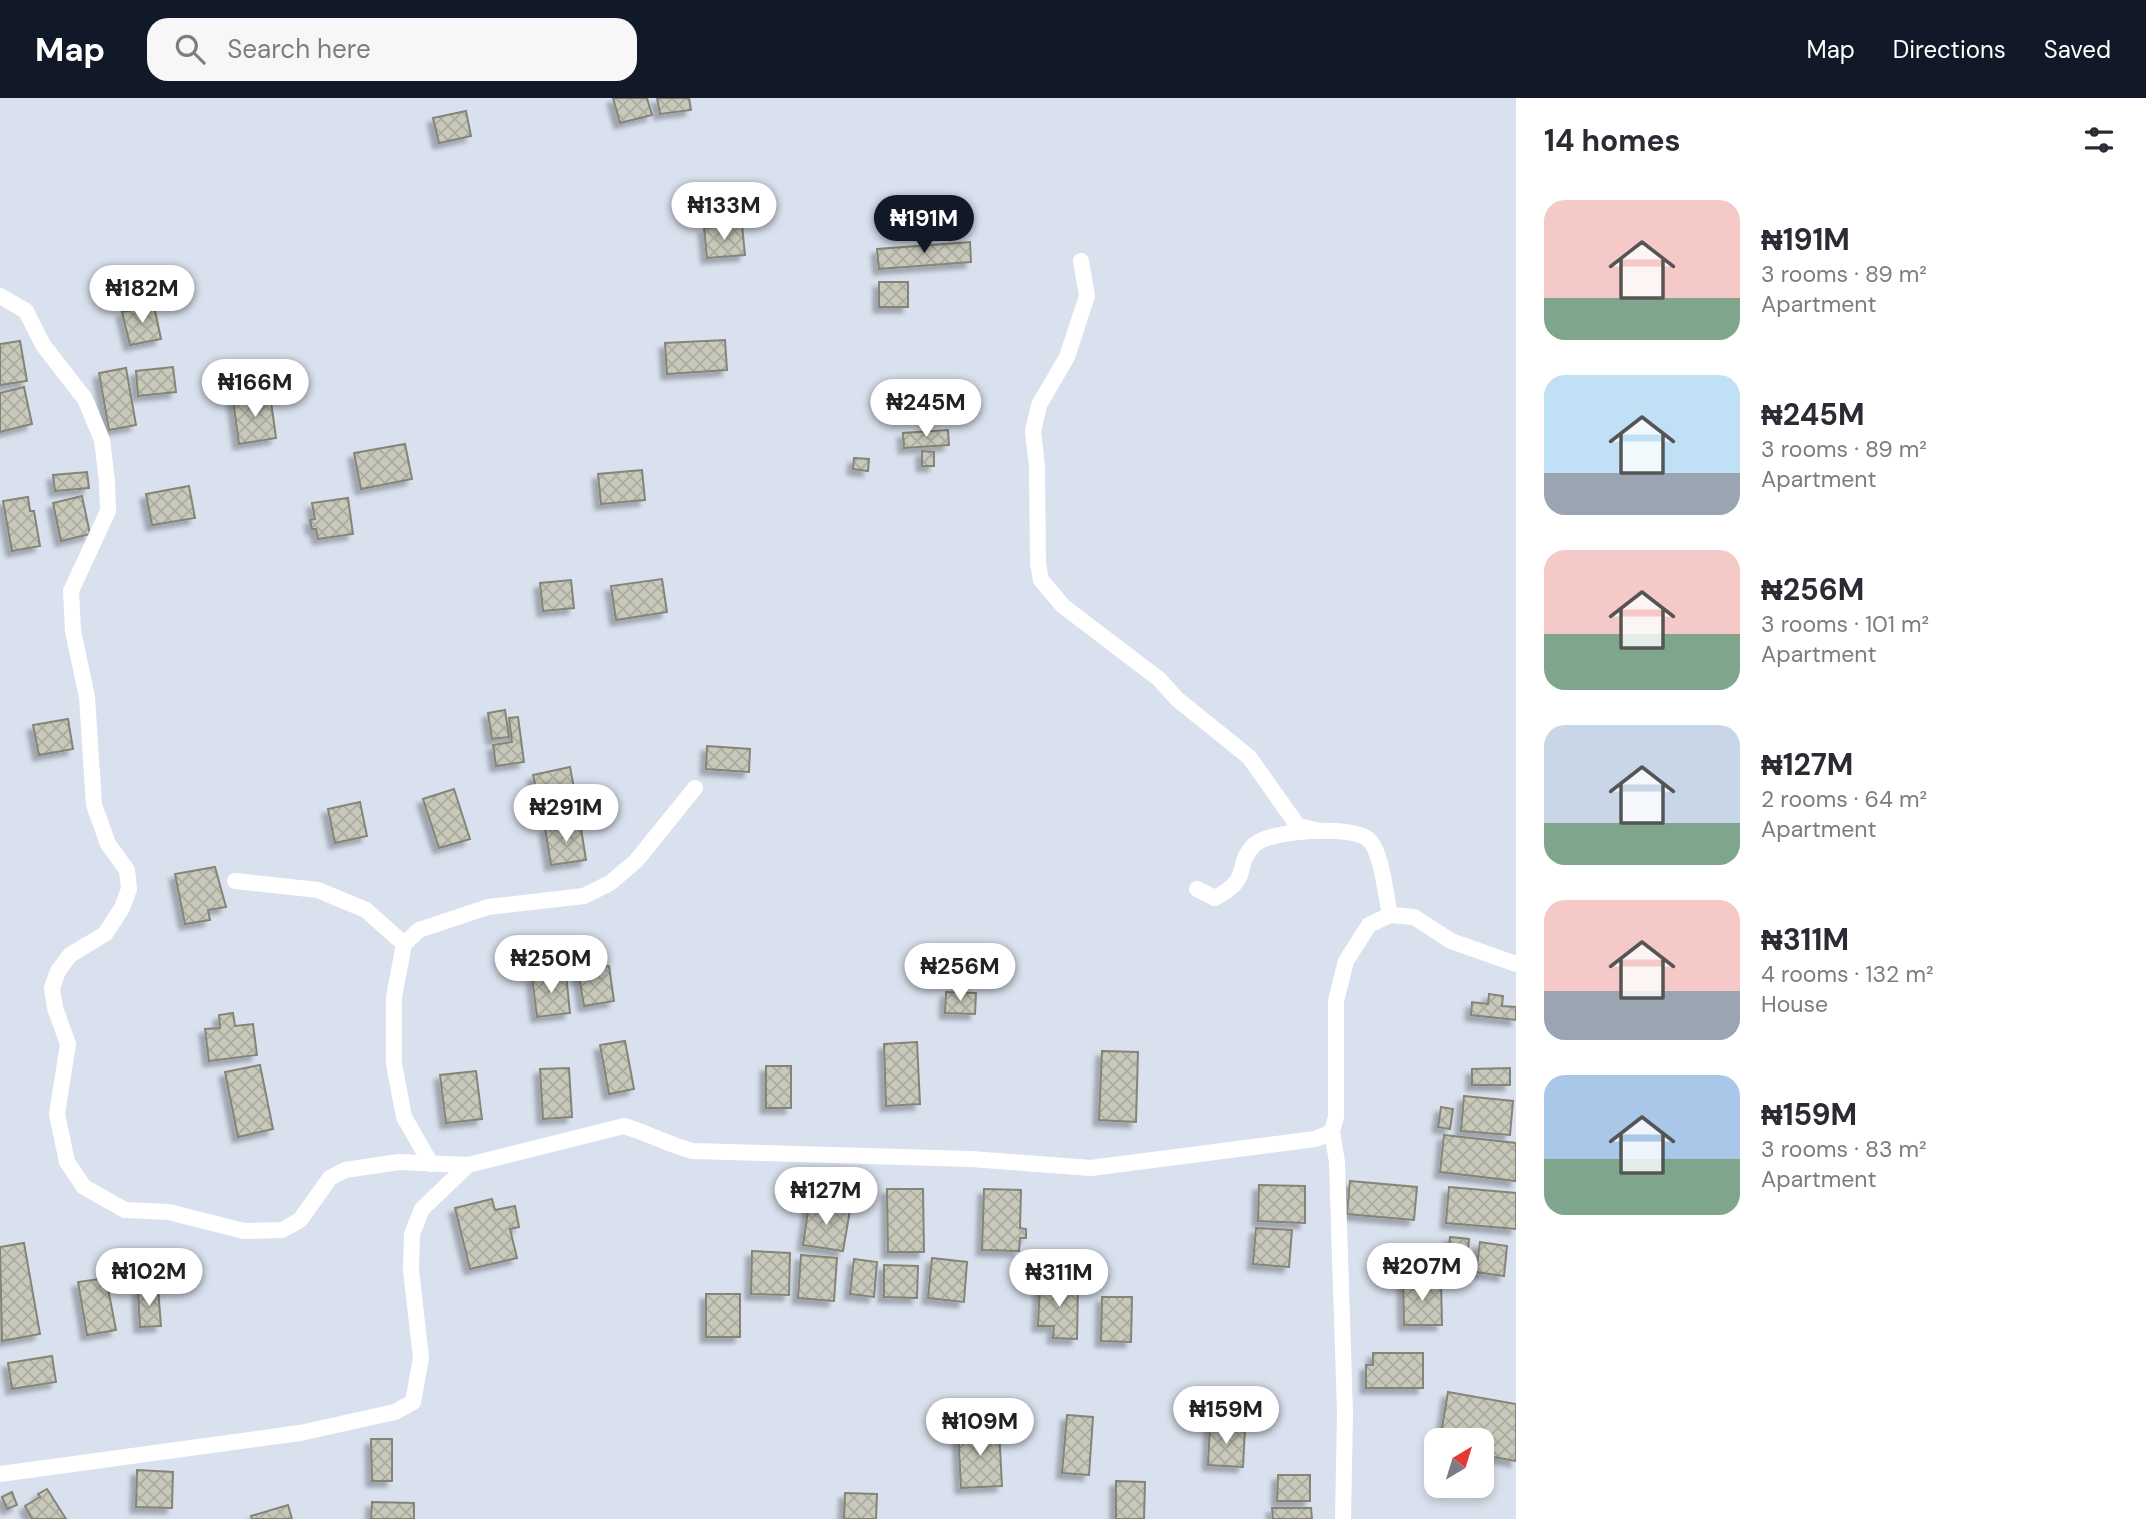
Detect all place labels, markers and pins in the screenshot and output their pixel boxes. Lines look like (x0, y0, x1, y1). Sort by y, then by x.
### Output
pin: ₦133M (675, 183, 773, 242)
pin: ₦191M (875, 195, 973, 255)
pin: ₦182M (93, 266, 191, 325)
pin: ₦166M (206, 360, 304, 419)
pin: ₦245M (877, 380, 975, 439)
pin: ₦291M (517, 784, 615, 844)
pin: ₦250M (502, 936, 600, 995)
pin: ₦256M (911, 944, 1009, 1003)
pin: ₦127M (777, 1168, 875, 1227)
pin: ₦207M (1373, 1244, 1471, 1303)
pin: ₦102M (100, 1248, 198, 1308)
pin: ₦311M (1010, 1250, 1108, 1309)
pin: ₦159M (1177, 1386, 1275, 1446)
pin: ₦109M (931, 1398, 1029, 1458)

